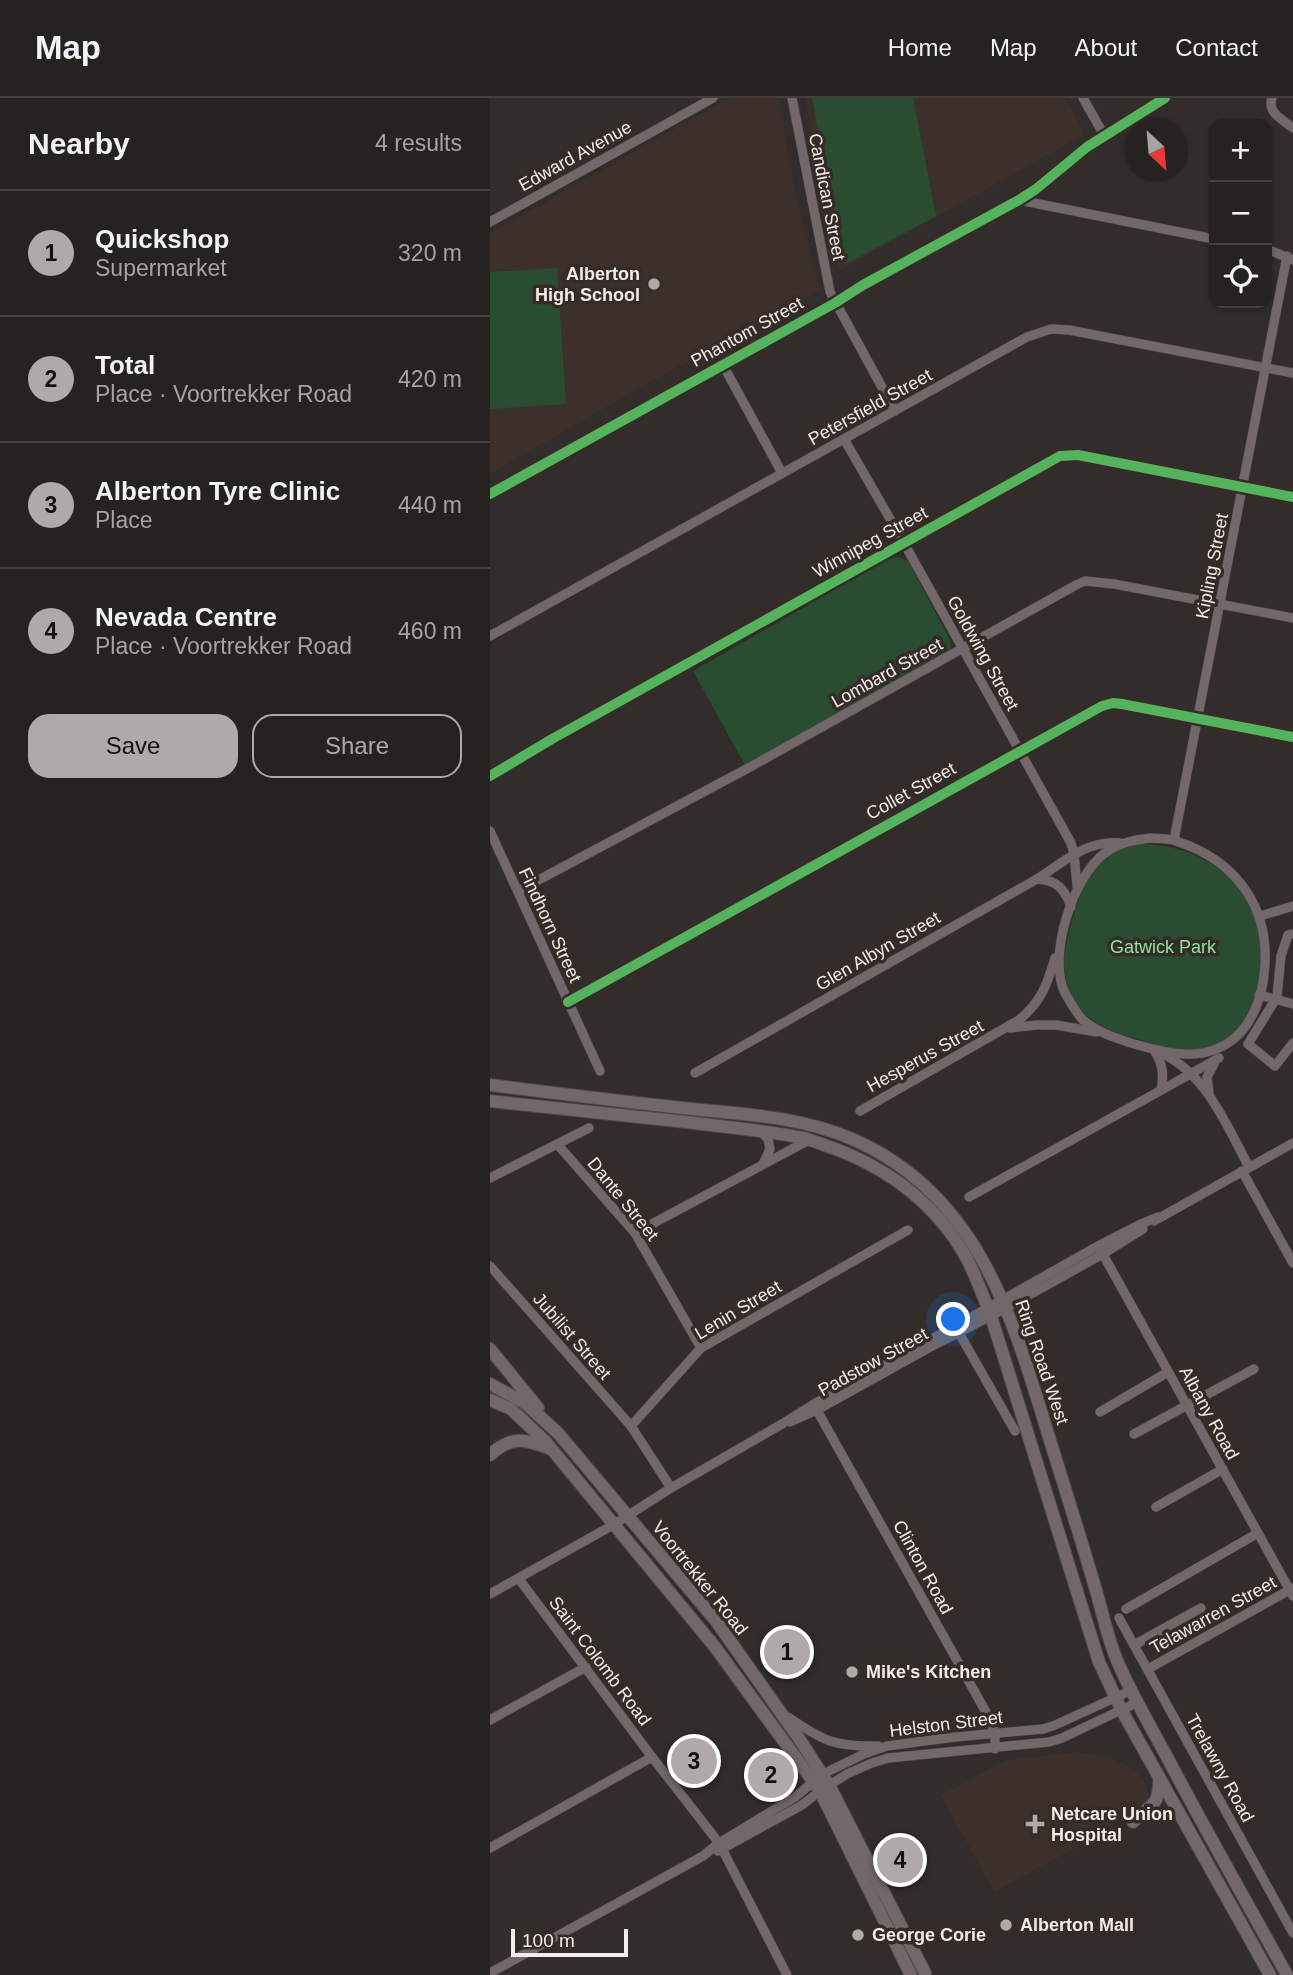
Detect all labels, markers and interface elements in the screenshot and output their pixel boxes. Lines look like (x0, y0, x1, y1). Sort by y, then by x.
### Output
text: Map (35, 29, 101, 66)
text: Home (888, 34, 952, 61)
text: Map (990, 34, 1037, 61)
text: About (1075, 34, 1137, 61)
text: Contact (1175, 34, 1258, 61)
street label: Edward Avenue (515, 117, 635, 195)
north arrow (1125, 119, 1188, 182)
map controls (1209, 119, 1272, 308)
button: + (1209, 119, 1272, 182)
text: Nearby (28, 127, 130, 160)
text: 4 results (375, 130, 462, 156)
street label: Candican Street (805, 132, 849, 262)
button: − (1209, 182, 1272, 245)
text: Quickshop (95, 224, 229, 254)
text: 1 (45, 240, 57, 266)
text: 320 m (398, 240, 462, 266)
button: locate (1209, 245, 1272, 308)
text: Supermarket (95, 255, 227, 281)
place label: Alberton High School (535, 264, 640, 305)
marker: Alberton High School (646, 276, 662, 292)
street label: Phantom Street (687, 293, 807, 371)
text: Total (95, 350, 155, 380)
street label: Petersfield Street (805, 365, 935, 449)
text: 2 (45, 366, 57, 392)
text: 420 m (398, 366, 462, 392)
text: Place · Voortrekker Road (95, 381, 352, 407)
text: Alberton Tyre Clinic (95, 476, 340, 506)
text: 3 (45, 492, 57, 518)
text: 440 m (398, 492, 462, 518)
street label: Winnipeg Street (809, 502, 931, 582)
text: Place (95, 507, 153, 533)
street label: Kipling Street (1192, 512, 1232, 620)
street label: Goldwing Street (943, 592, 1023, 714)
text: Nevada Centre (95, 602, 277, 632)
text: 4 (45, 618, 57, 644)
text: 460 m (398, 618, 462, 644)
text: Place · Voortrekker Road (95, 633, 352, 659)
street label: Lombard Street (828, 634, 946, 712)
button: Save (28, 714, 238, 778)
button: Share (252, 714, 462, 778)
street label: Collet Street (863, 758, 959, 824)
street label: Findhorn Street (515, 865, 585, 985)
street label: Glen Albyn Street (812, 907, 944, 995)
park label: Gatwick Park (1110, 937, 1217, 957)
street label: Hesperus Street (863, 1016, 987, 1096)
street label: Dante Street (583, 1153, 663, 1245)
street label: Lenin Street (691, 1276, 785, 1344)
street label: Jubilist Street (529, 1289, 615, 1383)
street label: Ring Road West (1011, 1297, 1073, 1427)
your location (936, 1302, 970, 1336)
street label: Padstow Street (815, 1324, 931, 1400)
street label: Albany Road (1175, 1363, 1243, 1463)
street label: Voortrekker Road (648, 1517, 752, 1639)
street label: Clinton Road (889, 1517, 957, 1617)
street label: Telawarren Street (1146, 1572, 1280, 1658)
street label: Saint Colomb Road (545, 1593, 655, 1729)
pin: 1 (764, 1626, 810, 1678)
place label: Mike's Kitchen (866, 1662, 991, 1682)
marker: Mike's Kitchen (844, 1664, 860, 1680)
street label: Helston Street (888, 1707, 1004, 1741)
street label: Trelawny Road (1182, 1711, 1258, 1825)
pin: 3 (671, 1735, 717, 1787)
pin: 2 (748, 1749, 794, 1801)
place label: Netcare Union Hospital (1051, 1804, 1173, 1845)
marker: Netcare Union Hospital (1025, 1814, 1045, 1834)
pin: 4 (877, 1834, 923, 1886)
place label: Alberton Mall (1020, 1915, 1134, 1935)
marker: Alberton Mall (998, 1917, 1014, 1933)
place label: George Corie (872, 1925, 986, 1945)
scale bar (511, 1926, 628, 1958)
marker: George Corie (850, 1927, 866, 1943)
text: 100 m (522, 1930, 575, 1951)

